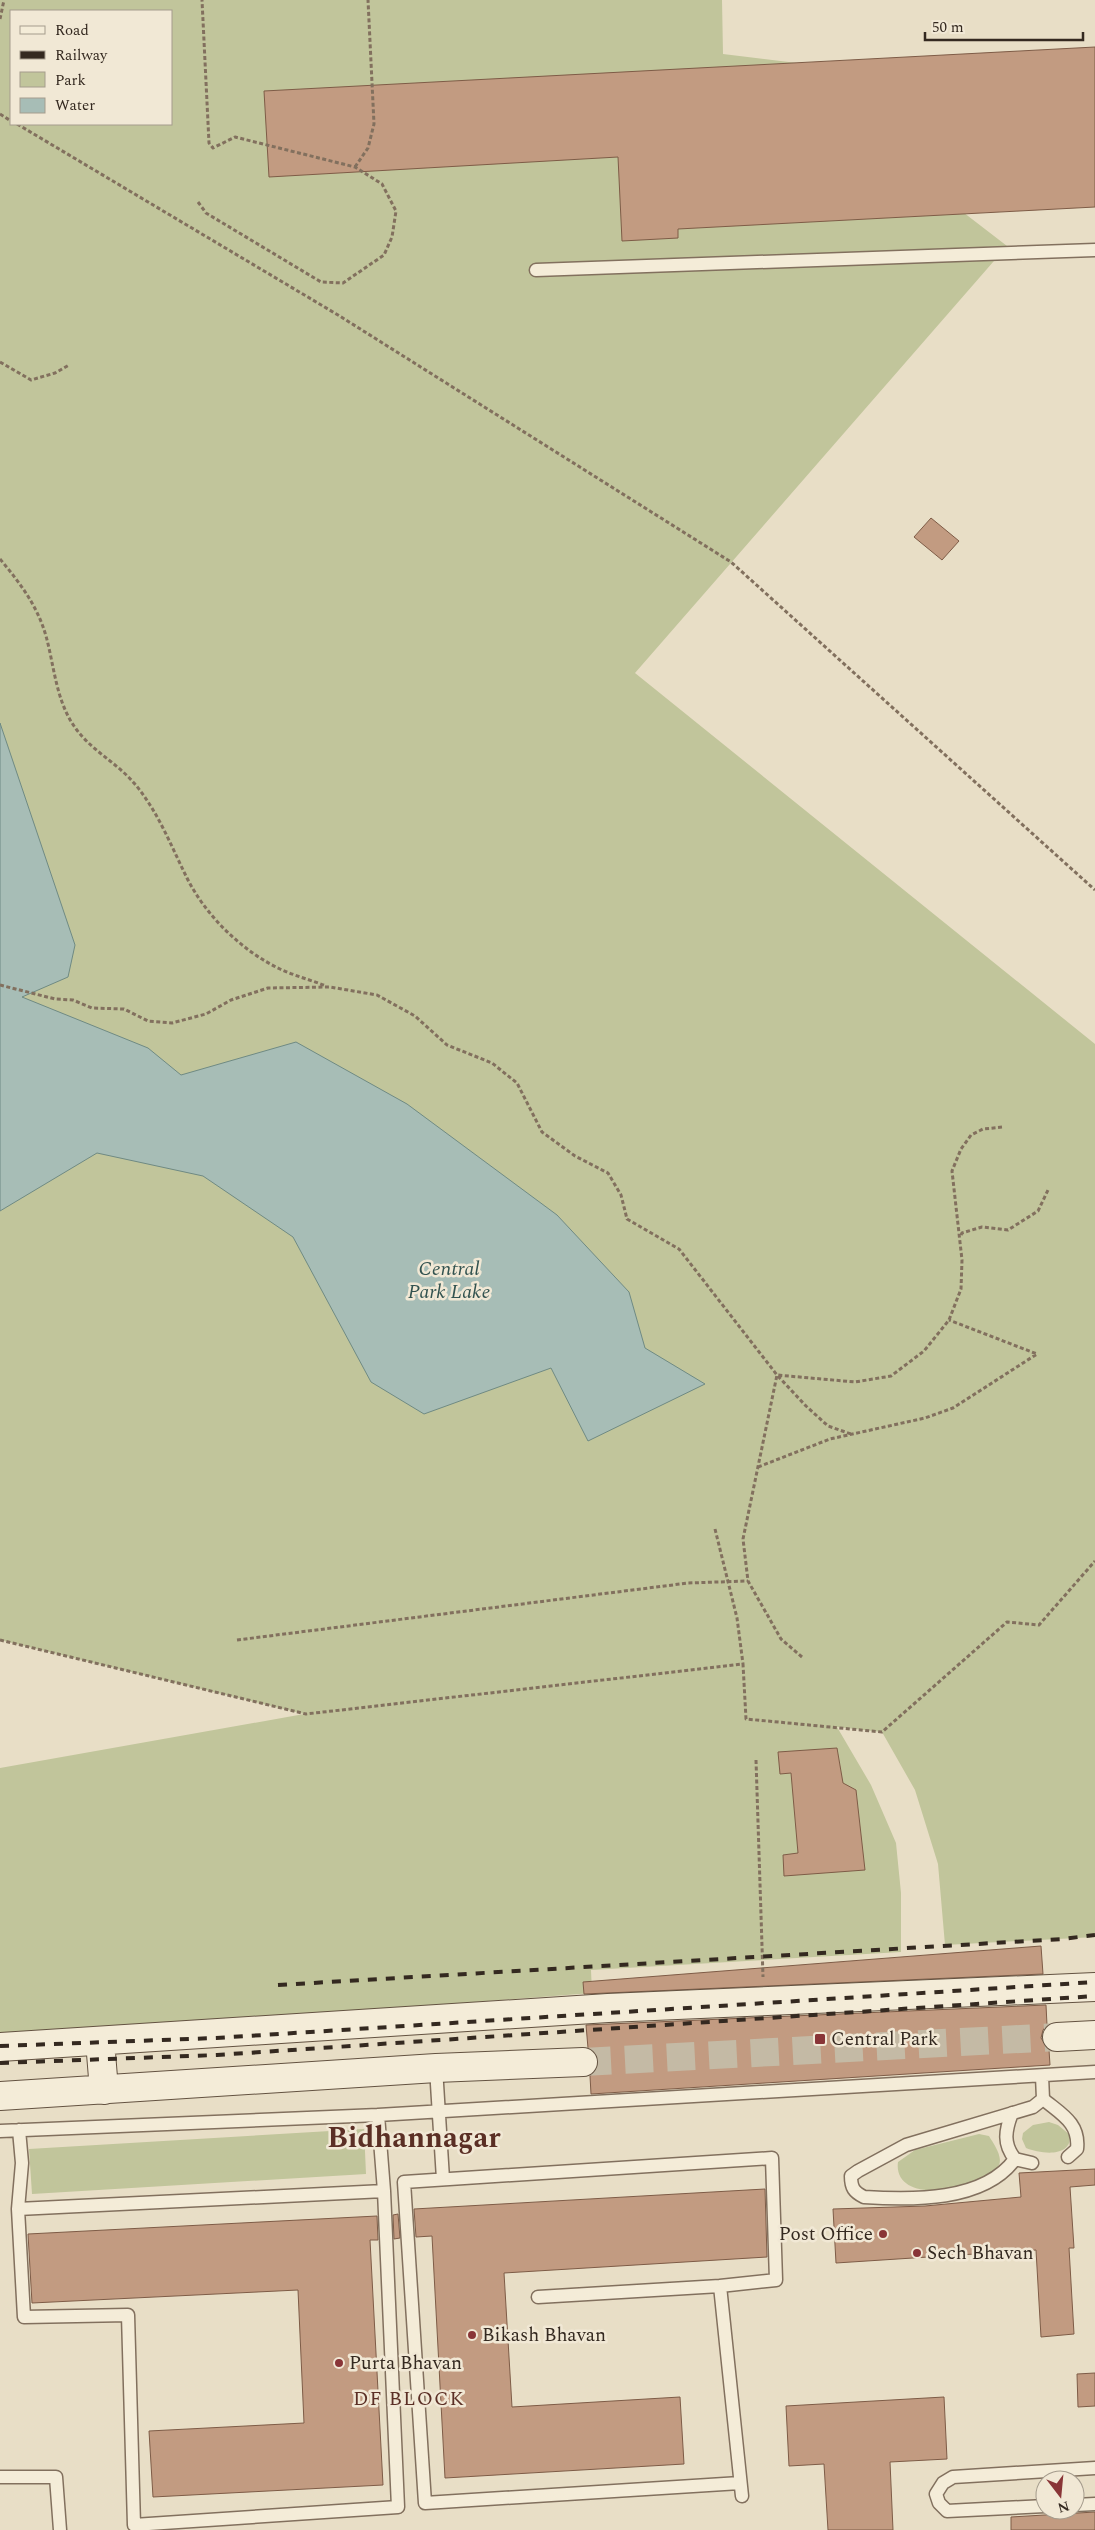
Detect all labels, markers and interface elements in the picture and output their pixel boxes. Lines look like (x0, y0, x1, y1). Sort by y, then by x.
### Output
legend (10, 10, 172, 125)
scale bar (925, 10, 1082, 42)
text: 50 m (932, 16, 964, 39)
text: Road (55, 19, 89, 42)
text: Railway (55, 44, 108, 67)
text: Park (55, 69, 86, 92)
text: Water (55, 94, 95, 117)
water label: Central Park Lake (408, 1254, 490, 1307)
place label: Central Park (831, 2025, 939, 2054)
marker: Central Park (813, 2032, 827, 2046)
district label: Bidhannagar (327, 2116, 501, 2160)
place label: Post Office (779, 2220, 873, 2249)
marker: Post Office (877, 2228, 889, 2240)
place label: Sech Bhavan (927, 2239, 1034, 2268)
marker: Sech Bhavan (911, 2247, 923, 2259)
place label: Bikash Bhavan (482, 2321, 606, 2350)
marker: Bikash Bhavan (466, 2329, 478, 2341)
place label: Purta Bhavan (349, 2349, 462, 2378)
marker: Purta Bhavan (333, 2357, 345, 2369)
district label: DF BLOCK (353, 2384, 465, 2414)
north arrow (1035, 2470, 1085, 2520)
text: N (1055, 2495, 1072, 2519)

